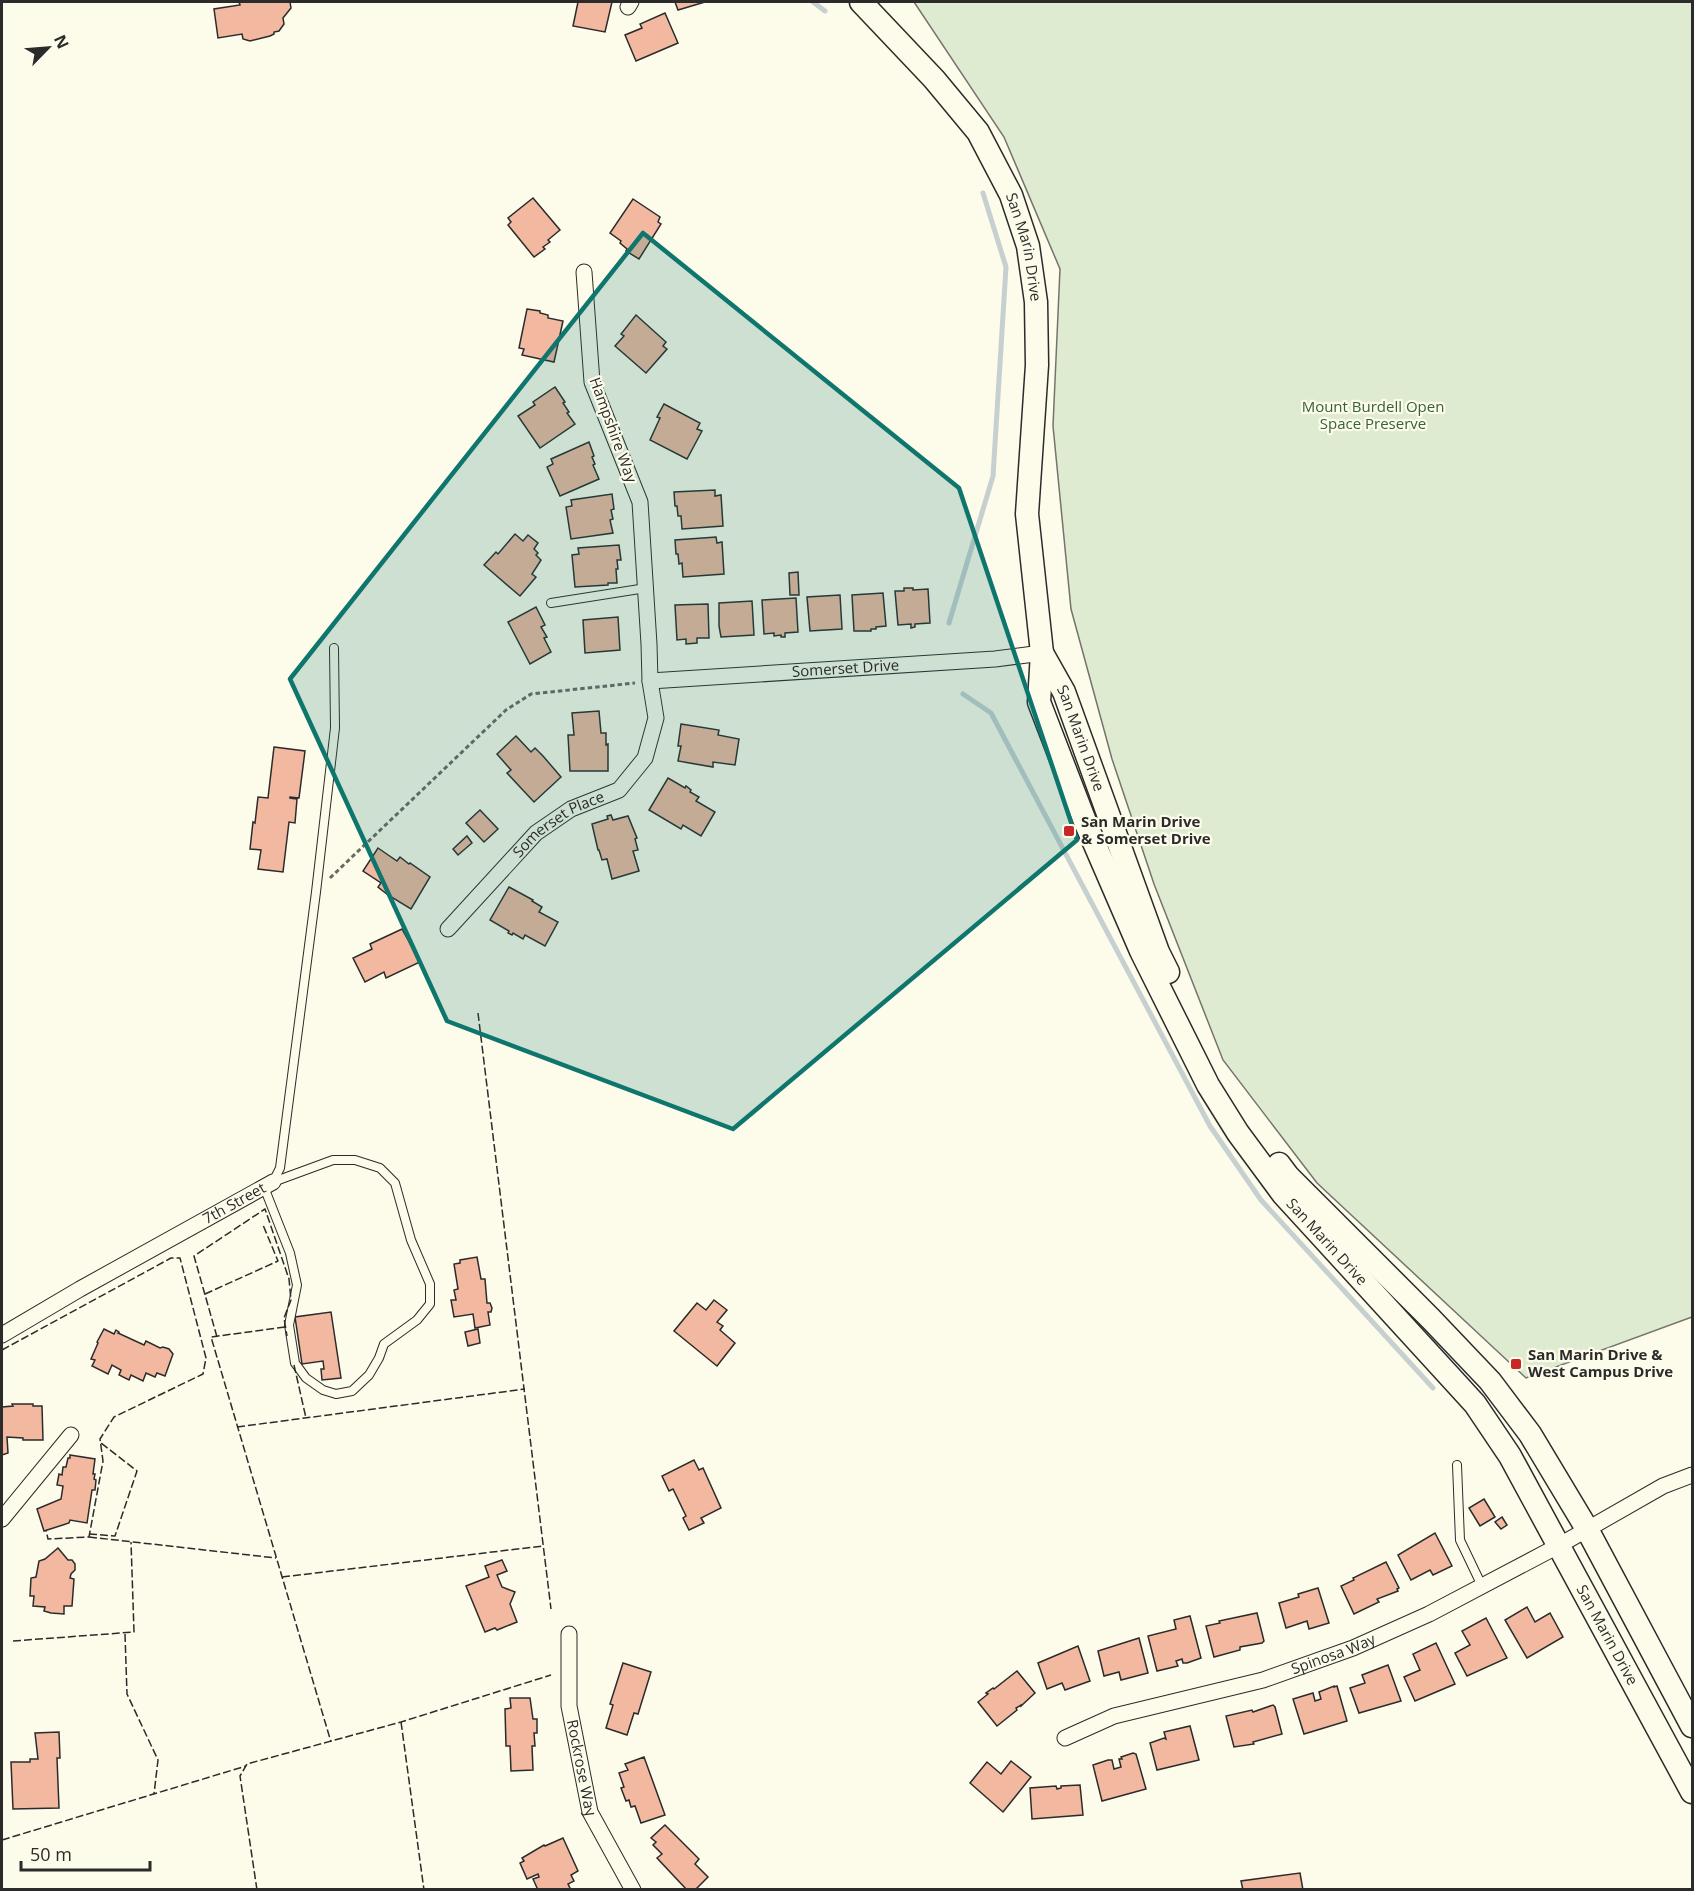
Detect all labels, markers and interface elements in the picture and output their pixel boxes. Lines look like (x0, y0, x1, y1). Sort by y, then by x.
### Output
north arrow (18, 18, 78, 78)
text: N (49, 31, 74, 52)
street label: San Marin Drive (1002, 190, 1047, 303)
street label: Hampshire Way (586, 374, 642, 486)
park label: Mount Burdell Open Space Preserve (1302, 396, 1444, 433)
street label: Somerset Drive (791, 654, 900, 681)
street label: San Marin Drive (1053, 681, 1110, 794)
street label: Somerset Place (508, 786, 607, 861)
place label: San Marin Drive & Somerset Drive (1081, 811, 1211, 848)
marker: San Marin Drive & Somerset Drive (1062, 824, 1076, 838)
street label: 7th Street (199, 1177, 269, 1228)
street label: San Marin Drive (1283, 1193, 1373, 1289)
place label: San Marin Drive & West Campus Drive (1528, 1344, 1673, 1381)
marker: San Marin Drive & West Campus Drive (1509, 1357, 1523, 1371)
street label: San Marin Drive (1573, 1581, 1643, 1688)
street label: Spinosa Way (1288, 1628, 1379, 1678)
street label: Rockrose Way (563, 1718, 602, 1820)
scale bar (21, 1834, 150, 1872)
text: 50 m (30, 1842, 72, 1866)

